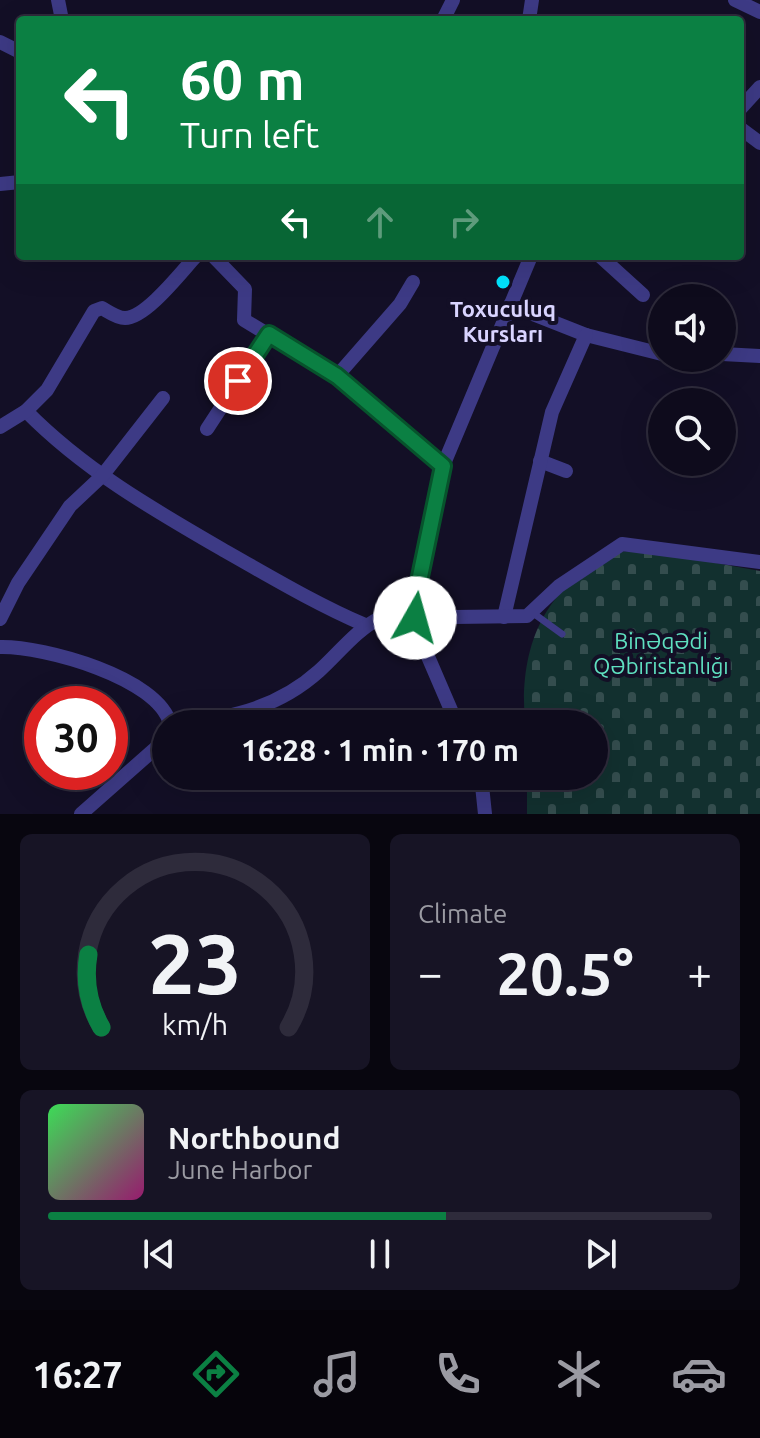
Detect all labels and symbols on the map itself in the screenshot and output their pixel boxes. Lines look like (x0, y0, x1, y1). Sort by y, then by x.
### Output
marker: Toxuculuq Kursları (494, 273, 512, 291)
place label: Toxuculuq Kursları (450, 296, 556, 346)
pin (204, 347, 272, 415)
position arrow (373, 576, 457, 660)
park label: Binəqədi Qəbiristanlığı (593, 628, 729, 678)
speed limit sign: 30 (24, 686, 128, 790)

